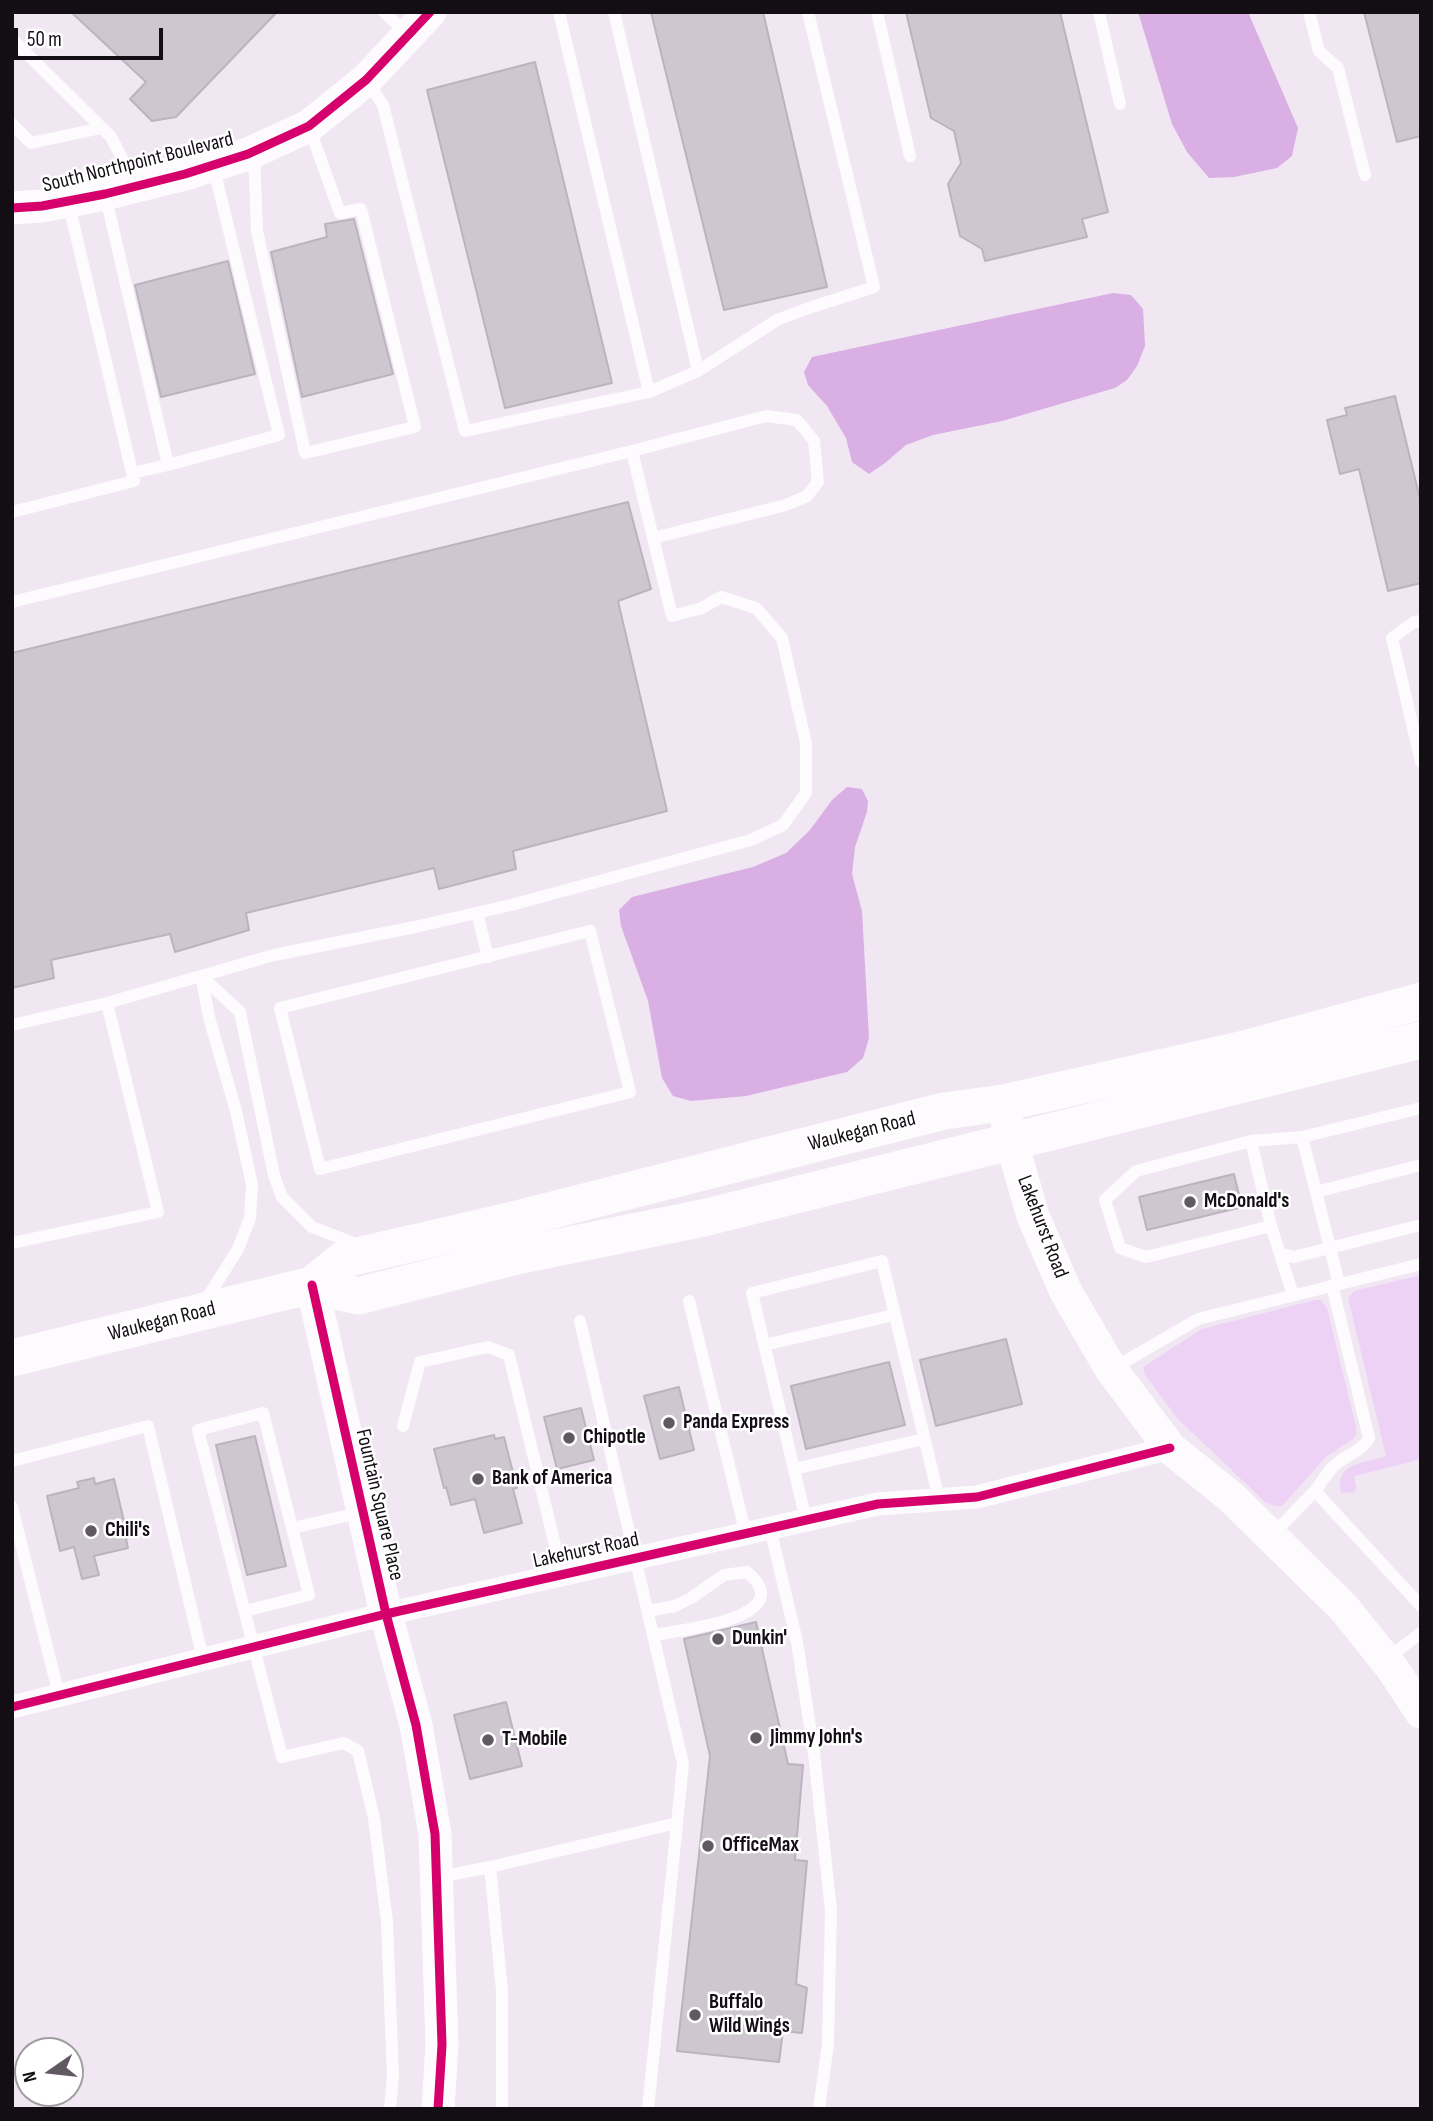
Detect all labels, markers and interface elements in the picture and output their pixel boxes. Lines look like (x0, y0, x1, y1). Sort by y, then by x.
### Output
scale bar (18, 14, 166, 58)
text: 50 m (27, 27, 62, 52)
street label: South Northpoint Boulevard (40, 127, 236, 199)
street label: Waukegan Road (806, 1107, 918, 1157)
street label: Lakehurst Road (1011, 1172, 1073, 1282)
place label: McDonald's (1204, 1189, 1289, 1215)
marker: McDonald's (1182, 1194, 1198, 1210)
street label: Waukegan Road (106, 1297, 218, 1347)
place label: Panda Express (683, 1410, 789, 1436)
marker: Panda Express (661, 1415, 677, 1431)
place label: Chipotle (583, 1425, 646, 1451)
street label: Fountain Square Place (349, 1427, 409, 1583)
marker: Chipotle (561, 1430, 577, 1446)
place label: Bank of America (492, 1466, 612, 1492)
marker: Bank of America (470, 1471, 486, 1487)
place label: Chili's (105, 1518, 150, 1544)
marker: Chili's (83, 1523, 99, 1539)
street label: Lakehurst Road (531, 1527, 641, 1575)
place label: Dunkin' (732, 1626, 787, 1652)
marker: Dunkin' (710, 1631, 726, 1647)
place label: Jimmy John's (770, 1725, 863, 1751)
place label: T-Mobile (502, 1727, 567, 1753)
marker: Jimmy John's (748, 1730, 764, 1746)
marker: T-Mobile (480, 1732, 496, 1748)
place label: OfficeMax (722, 1833, 799, 1859)
marker: OfficeMax (700, 1838, 716, 1854)
place label: Buffalo Wild Wings (709, 1990, 790, 2040)
marker: Buffalo Wild Wings (687, 2007, 703, 2023)
north arrow (14, 2037, 84, 2107)
text: N (18, 2069, 42, 2084)

